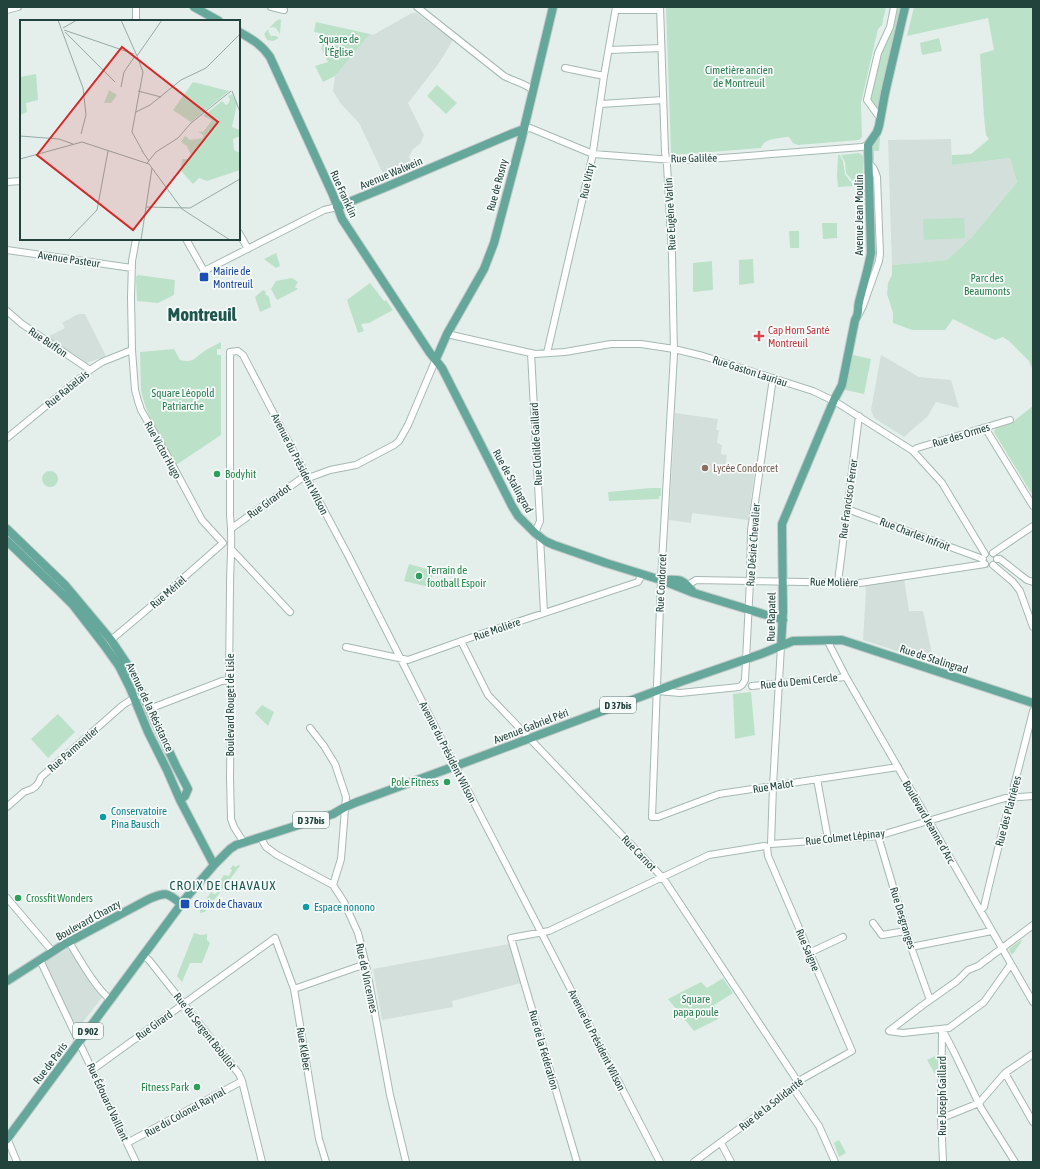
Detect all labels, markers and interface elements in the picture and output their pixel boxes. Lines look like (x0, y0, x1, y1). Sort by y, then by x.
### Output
inset map (20, 20, 240, 240)
park label: Square de l'Église (319, 33, 359, 58)
park label: Cimetière ancien de Montreuil (705, 64, 773, 89)
street label: Rue Galilée (671, 152, 717, 164)
street label: Avenue Walwein (358, 154, 424, 192)
street label: Rue de Rosny (484, 157, 510, 212)
street label: Rue Vitry (577, 162, 597, 200)
street label: Rue Franklin (328, 168, 360, 220)
street label: Avenue Jean Moulin (853, 174, 865, 256)
street label: Rue Eugène Varlin (662, 177, 678, 251)
street label: Avenue Pasteur (37, 249, 102, 269)
place label: Mairie de Montreuil (213, 265, 253, 290)
marker: Mairie de Montreuil (198, 271, 210, 283)
park label: Parc des Beaumonts (964, 272, 1010, 297)
district label: Montreuil (167, 303, 238, 325)
place label: Cap Horn Santé Montreuil (768, 324, 830, 349)
street label: Rue Buffon (26, 325, 70, 359)
marker: Cap Horn Santé Montreuil (753, 330, 765, 342)
street label: Rue Gaston Lauriau (711, 353, 789, 389)
street label: Rue Rabelais (43, 368, 91, 410)
park label: Square Léopold Patriarche (152, 387, 214, 412)
street label: Rue Clotilde Gaillard (528, 402, 544, 486)
street label: Avenue du Président Wilson (269, 411, 331, 517)
street label: Rue Victor Hugo (142, 419, 184, 481)
street label: Rue des Ormes (931, 421, 991, 449)
street label: Rue de Stalingrad (491, 447, 535, 515)
street label: Rue Francisco Ferrer (836, 458, 860, 540)
place label: Lycée Condorcet (713, 462, 778, 474)
marker: Lycée Condorcet (700, 463, 710, 473)
place label: Bodyhit (225, 468, 256, 480)
marker: Bodyhit (212, 469, 222, 479)
street label: Rue Girardot (245, 481, 293, 521)
street label: Rue Désiré Chevalier (744, 502, 762, 587)
street label: Rue Charles Infroit (878, 515, 952, 553)
street label: Rue Condorcet (653, 553, 669, 613)
place label: Terrain de football Espoir (427, 564, 487, 589)
marker: Terrain de football Espoir (414, 571, 424, 581)
street label: Rue Mériel (148, 573, 188, 611)
street label: Rue Molière (810, 576, 858, 588)
street label: Rue Rapatel (765, 592, 777, 642)
street label: Rue Molière (472, 615, 522, 643)
street label: Rue de Stalingrad (898, 642, 970, 676)
street label: Boulevard Rouget de Lisle (224, 653, 236, 757)
street label: Avenue de la Résistance (124, 661, 176, 753)
street label: Rue du Demi Cercle (760, 671, 838, 691)
road number: D 37bis (600, 697, 636, 713)
street label: Avenue du Président Wilson (417, 699, 479, 805)
street label: Avenue Gabriel Péri (492, 706, 570, 746)
street label: Rue Parmentier (45, 723, 101, 774)
street label: Rue des Platrières (993, 774, 1023, 848)
place label: Pole Fitness (391, 776, 439, 788)
marker: Pole Fitness (442, 777, 452, 787)
street label: Rue Malot (752, 777, 794, 795)
street label: Boulevard Jeanne d'Arc (900, 779, 958, 866)
place label: Conservatoire Pina Bausch (111, 805, 167, 830)
marker: Conservatoire Pina Bausch (98, 812, 108, 822)
road number: D 37bis (293, 812, 329, 828)
street label: Rue Colmet Lépinay (805, 827, 886, 847)
street label: Rue Carnot (619, 833, 659, 873)
district label: CROIX DE CHAVAUX (170, 878, 276, 893)
street label: Rue Desgranges (888, 886, 918, 950)
place label: Crossfit Wonders (26, 892, 93, 904)
marker: Crossfit Wonders (13, 893, 23, 903)
street label: Boulevard Chanzy (54, 897, 123, 943)
marker: Croix de Chavaux (179, 898, 191, 910)
place label: Croix de Chavaux (194, 898, 263, 910)
place label: Espace nonono (314, 901, 375, 913)
marker: Espace nonono (301, 902, 311, 912)
street label: Rue Saigne (794, 927, 822, 973)
street label: Rue de Vincennes (354, 942, 380, 1014)
street label: Avenue du Président Wilson (566, 987, 628, 1093)
street label: Rue du Sergent Bobillot (171, 990, 239, 1072)
park label: Square papa poule (673, 993, 719, 1018)
street label: Rue Girard (133, 1008, 175, 1042)
street label: Rue de la Fédération (527, 1009, 561, 1091)
road number: D 902 (73, 1023, 103, 1039)
street label: Rue Kléber (295, 1026, 313, 1072)
street label: Rue de Paris (30, 1040, 70, 1086)
street label: Rue Joseph Gaillard (936, 1056, 948, 1136)
street label: Rue Édouard Vaillant (85, 1061, 131, 1143)
street label: Rue de la Solidarité (737, 1075, 805, 1133)
place label: Fitness Park (141, 1081, 189, 1093)
marker: Fitness Park (192, 1082, 202, 1092)
street label: Rue du Colonel Raynal (142, 1085, 228, 1139)

